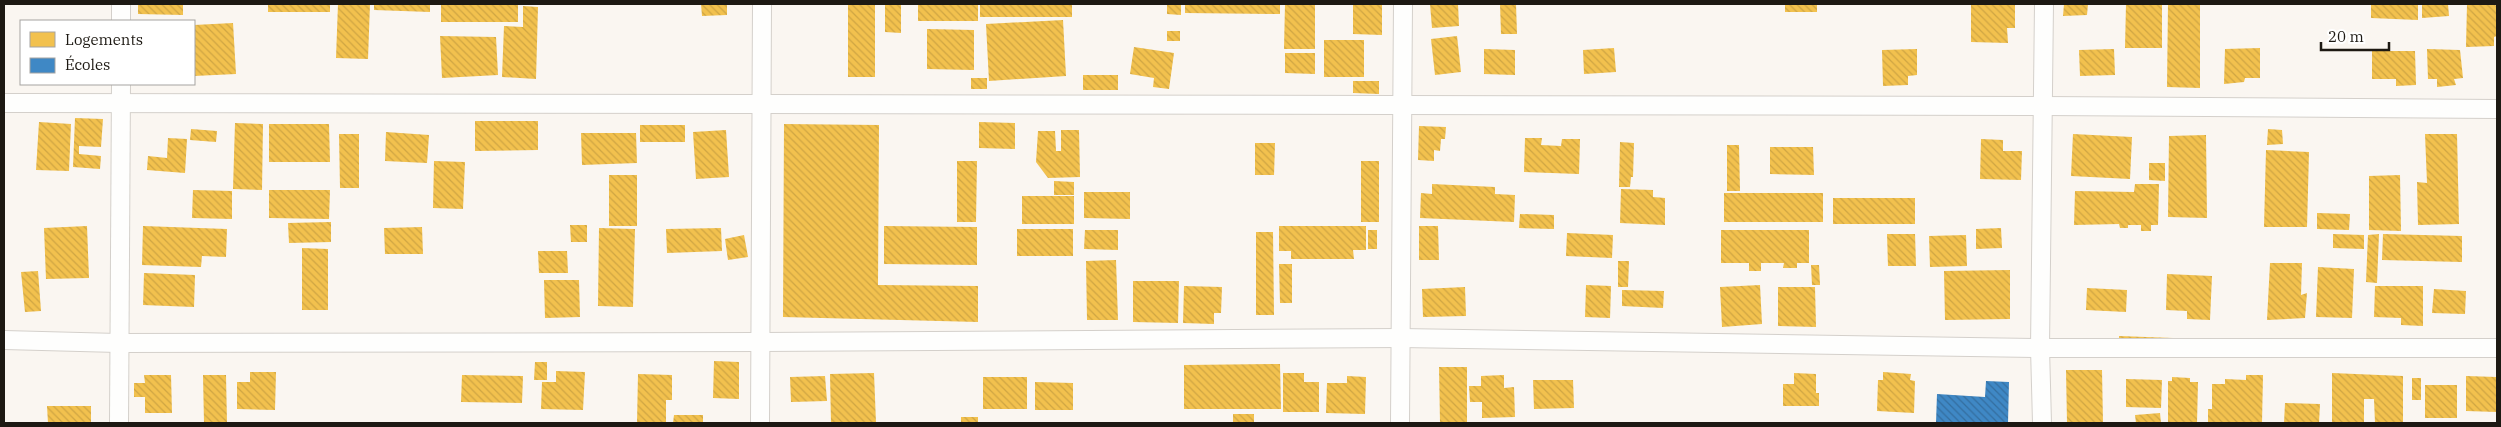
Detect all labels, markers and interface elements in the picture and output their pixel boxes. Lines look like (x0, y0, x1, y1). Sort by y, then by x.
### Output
legend (20, 20, 195, 85)
scale bar (2321, 20, 2388, 52)
text: 20 m (2328, 27, 2364, 46)
text: Logements (65, 30, 143, 49)
text: Écoles (65, 55, 110, 74)

